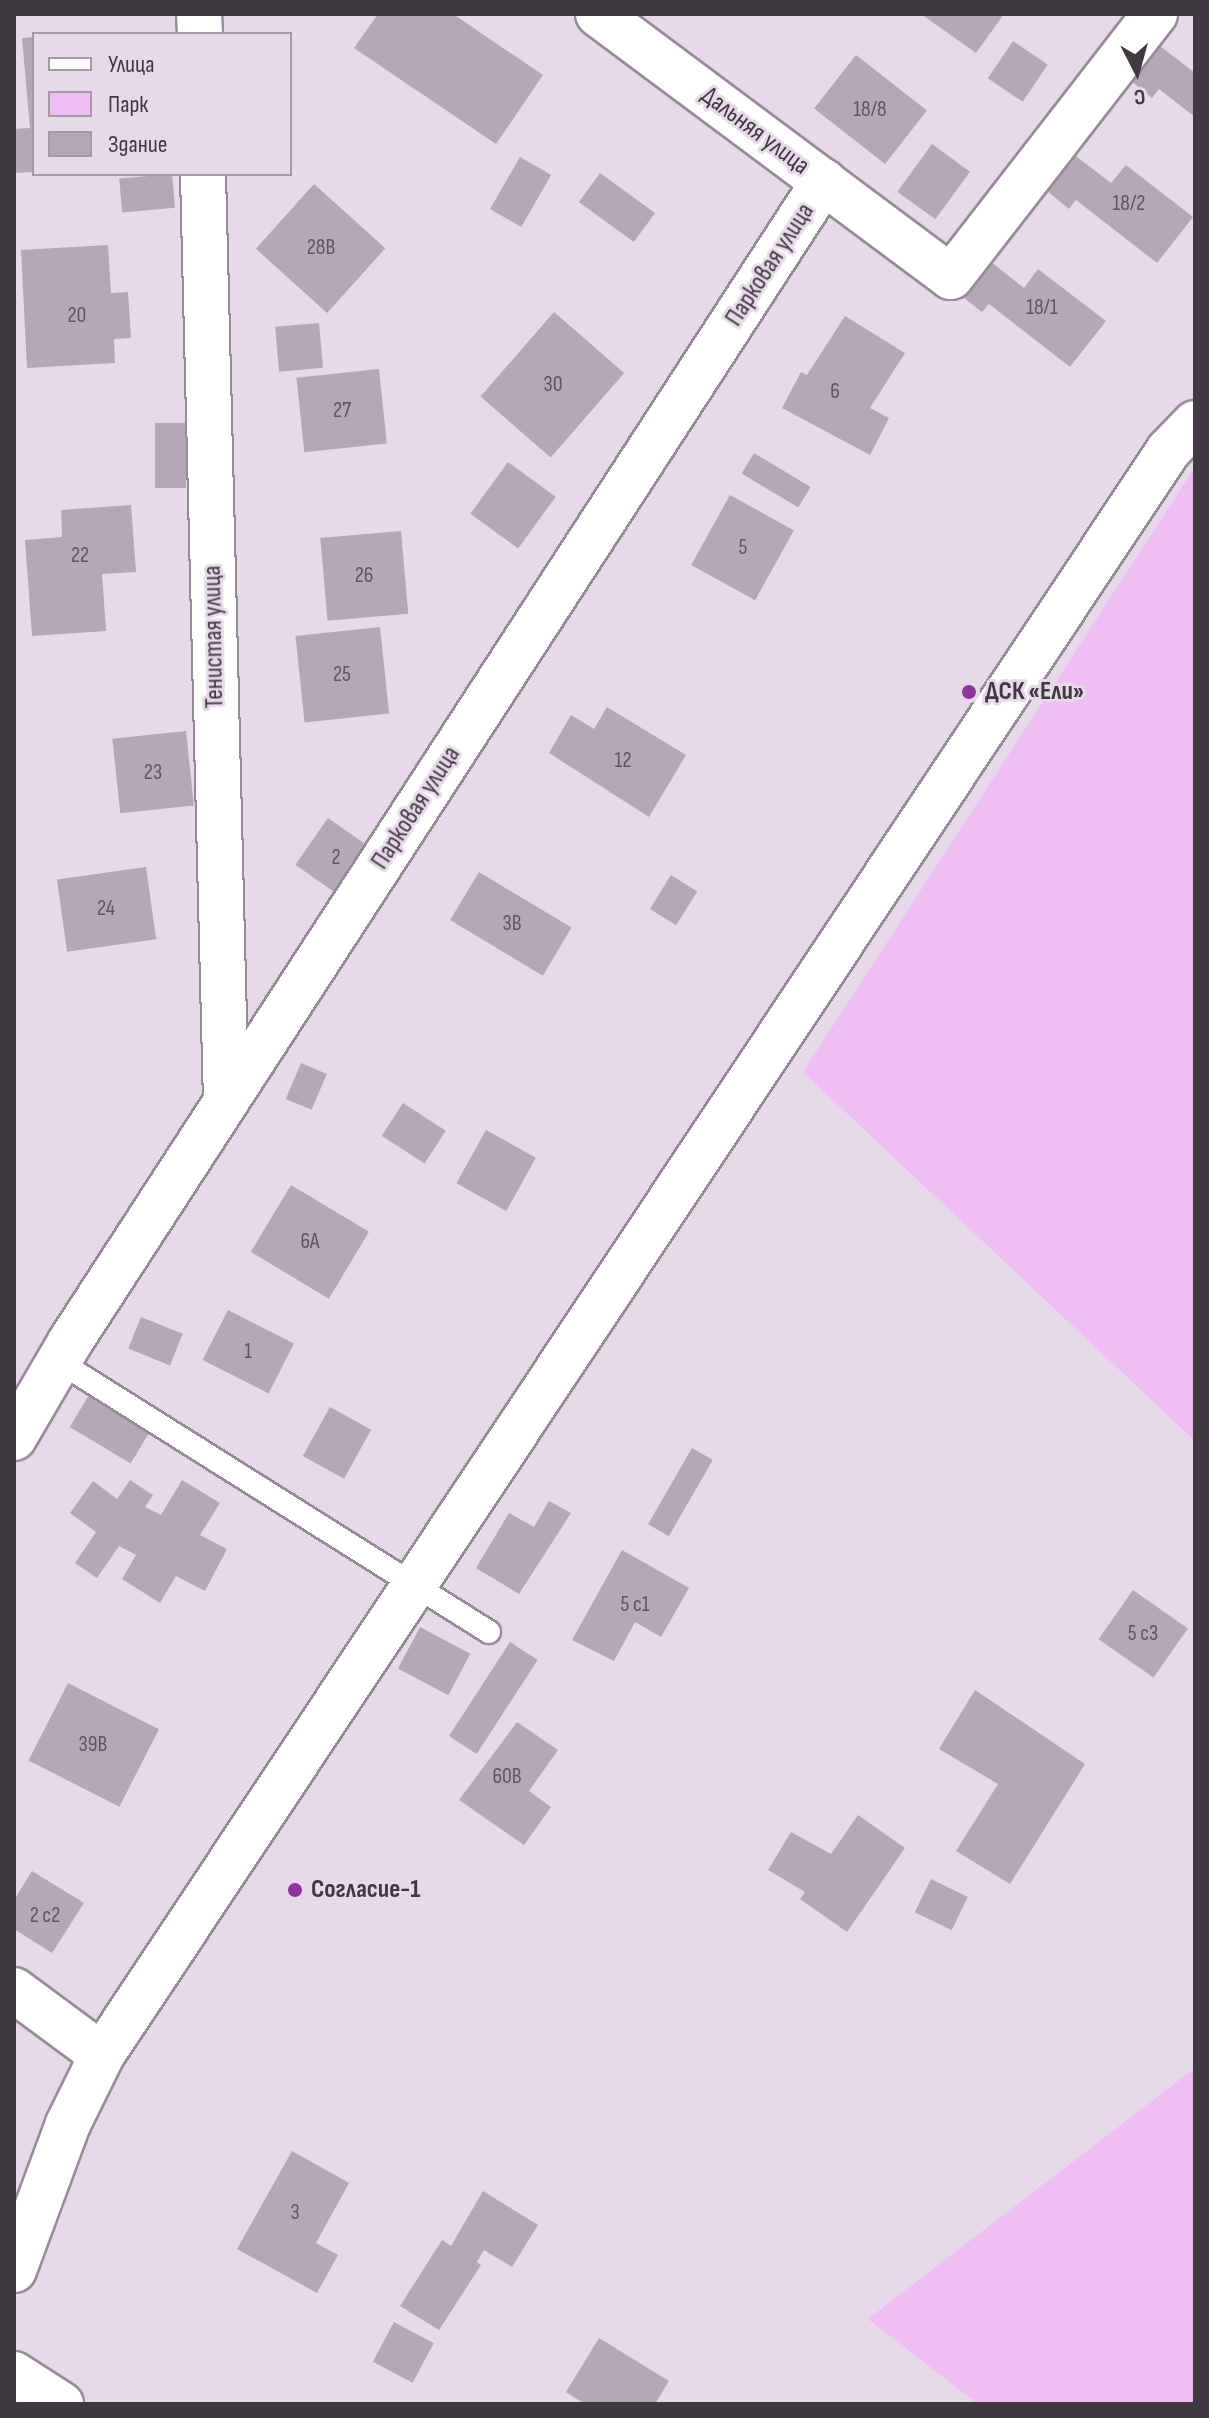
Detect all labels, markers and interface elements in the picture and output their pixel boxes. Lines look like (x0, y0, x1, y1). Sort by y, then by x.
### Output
legend (32, 32, 292, 176)
north arrow (1097, 32, 1177, 112)
text: Улица (108, 50, 154, 79)
street label: Дальняя улица (695, 80, 815, 182)
text: С (1133, 82, 1147, 110)
text: Парк (108, 90, 148, 119)
house number: 18/8 (853, 97, 887, 123)
text: Здание (108, 130, 167, 159)
house number: 18/2 (1113, 191, 1145, 217)
street label: Парковая улица (719, 198, 821, 332)
house number: 28В (307, 235, 335, 261)
house number: 18/1 (1026, 295, 1058, 321)
house number: 20 (68, 303, 86, 329)
house number: 30 (543, 372, 563, 398)
house number: 6 (830, 379, 840, 405)
house number: 27 (333, 398, 351, 424)
house number: 5 (739, 535, 747, 561)
house number: 22 (71, 543, 89, 569)
house number: 26 (355, 563, 373, 589)
street label: Тенистая улица (197, 565, 231, 709)
house number: 25 (333, 662, 351, 688)
place label: ДСК «Ели» (985, 676, 1084, 708)
marker: ДСК «Ели» (960, 683, 978, 701)
street label: Парковая улица (365, 741, 467, 875)
house number: 12 (614, 748, 632, 774)
house number: 23 (144, 760, 162, 786)
house number: 2 (331, 845, 341, 871)
house number: 24 (97, 896, 115, 922)
house number: 3В (502, 911, 522, 937)
house number: 6А (300, 1229, 320, 1255)
house number: 1 (244, 1339, 252, 1365)
house number: 5 с1 (621, 1592, 649, 1618)
house number: 5 с3 (1128, 1621, 1158, 1647)
house number: 39В (79, 1732, 107, 1758)
house number: 60В (492, 1764, 522, 1790)
place label: Согласие-1 (311, 1874, 420, 1906)
marker: Согласие-1 (286, 1881, 304, 1899)
house number: 2 с2 (30, 1903, 60, 1929)
house number: 3 (290, 2200, 300, 2226)

